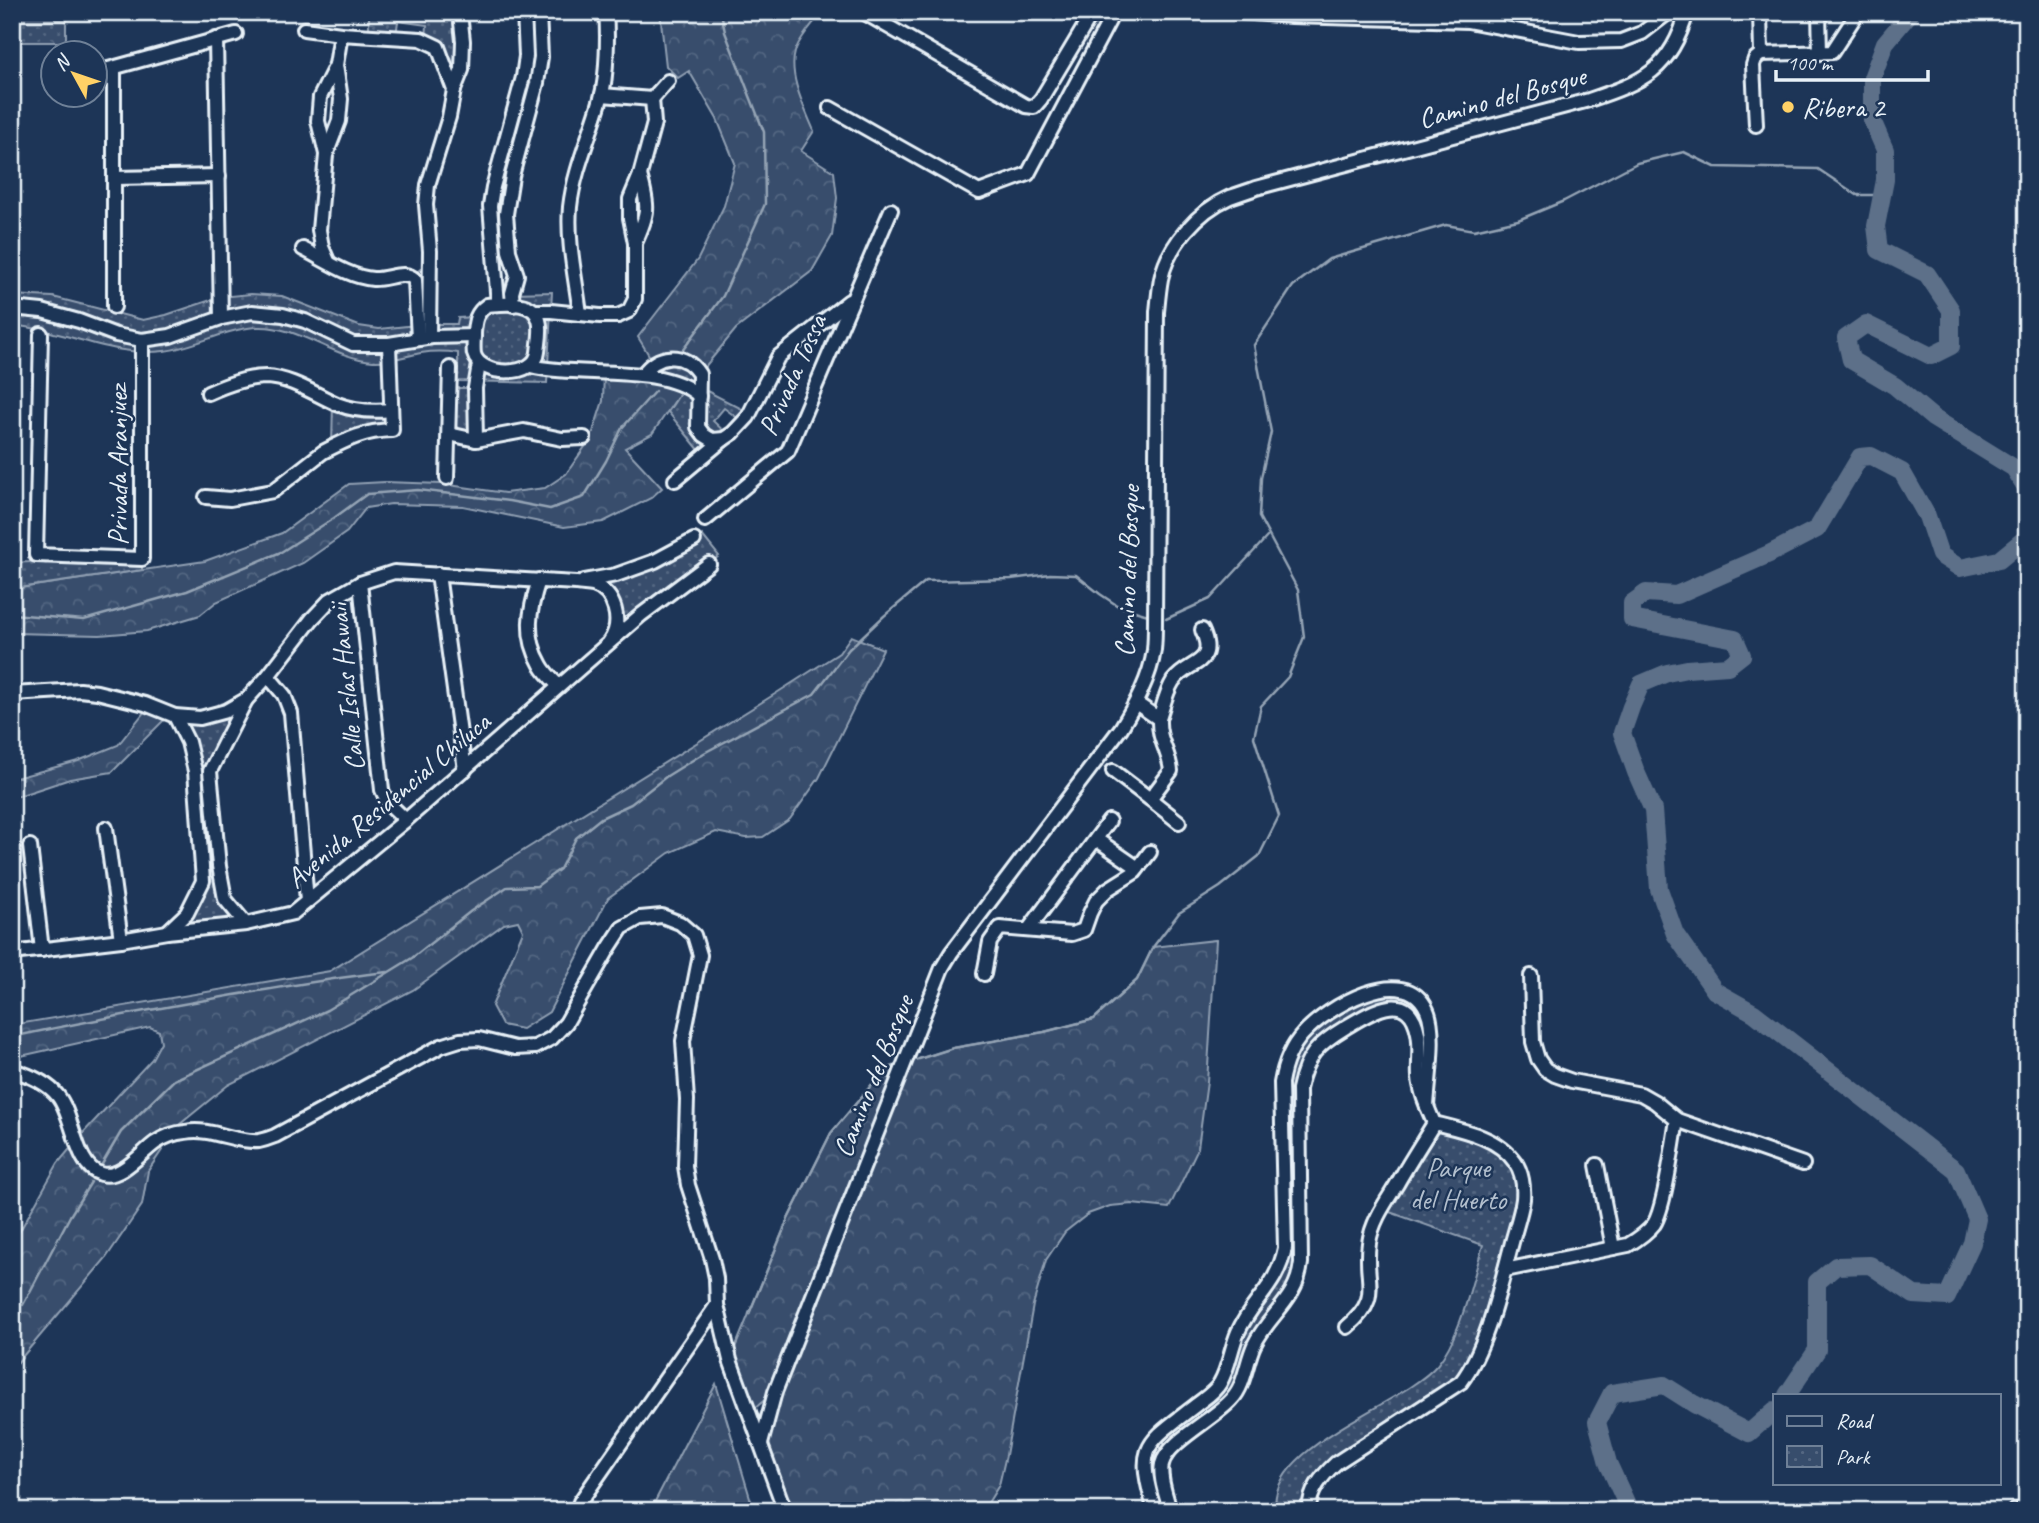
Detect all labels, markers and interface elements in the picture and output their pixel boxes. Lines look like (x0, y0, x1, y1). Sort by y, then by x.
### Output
north arrow (38, 38, 108, 108)
scale bar (1776, 38, 1929, 82)
text: N (49, 49, 77, 76)
text: 100 m (1787, 50, 1834, 76)
street label: Camino del Bosque (1415, 57, 1591, 136)
place label: Ribera 2 (1802, 90, 1887, 125)
marker: Ribera 2 (1780, 99, 1796, 115)
street label: Privada Tossa (750, 307, 835, 441)
street label: Privada Aranjuez (100, 381, 135, 545)
street label: Camino del Bosque (1107, 483, 1148, 657)
street label: Calle Islas Hawaii (319, 598, 372, 773)
street label: Avenida Residencial Chiluca (279, 703, 499, 896)
street label: Camino del Bosque (825, 988, 922, 1162)
park label: Parque del Huerto (1410, 1150, 1508, 1217)
legend (1773, 1394, 2000, 1484)
text: Road (1836, 1408, 1875, 1434)
text: Park (1836, 1444, 1871, 1470)

